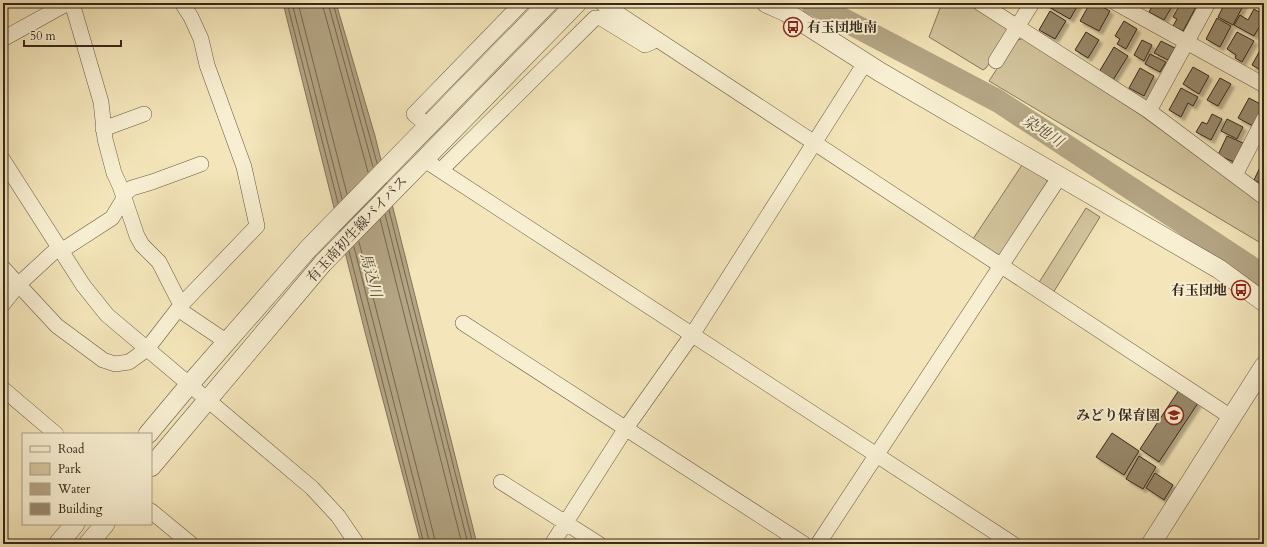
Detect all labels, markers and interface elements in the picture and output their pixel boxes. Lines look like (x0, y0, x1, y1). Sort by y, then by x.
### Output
bus stop icon: 有玉団地南 (782, 16, 804, 38)
place label: 有玉団地南 (807, 18, 877, 37)
scale bar (24, 22, 121, 48)
text: 50 m (30, 28, 57, 44)
water label: 染地川 (1019, 110, 1069, 153)
street label: 有玉南初生線バイパス (302, 171, 412, 287)
water label: 馬込川 (356, 251, 387, 301)
bus stop icon: 有玉団地 (1230, 279, 1252, 301)
place label: 有玉団地 (1171, 281, 1227, 300)
school or university icon: みどり保育園 (1163, 404, 1185, 426)
place label: みどり保育園 (1076, 406, 1160, 425)
legend (22, 433, 152, 525)
text: Road (58, 441, 85, 457)
text: Park (58, 461, 82, 477)
text: Water (57, 481, 91, 497)
text: Building (58, 501, 103, 517)

